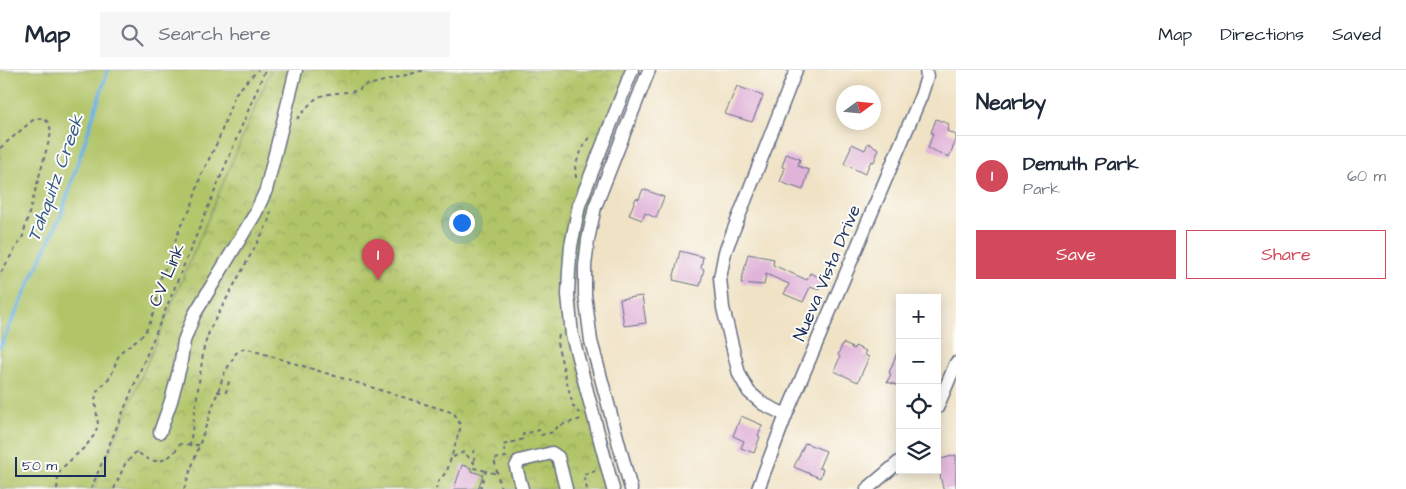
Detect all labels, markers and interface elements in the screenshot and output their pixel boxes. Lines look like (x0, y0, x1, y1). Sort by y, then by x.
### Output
search box (100, 12, 450, 57)
text: Map (25, 18, 70, 52)
icon: search (118, 21, 146, 49)
text: Search here (158, 21, 271, 48)
text: Map (1158, 22, 1192, 47)
text: Directions (1220, 22, 1304, 47)
text: Saved (1332, 22, 1381, 47)
north arrow (836, 85, 881, 130)
text: Nearby (976, 88, 1046, 117)
water label: Tahquitz Creek (20, 110, 92, 246)
text: Demuth Park (1023, 151, 1139, 178)
text: 1 (991, 165, 993, 187)
text: 60 m (1347, 165, 1386, 187)
text: Park (1023, 178, 1060, 200)
street label: Nueva Vista Drive (787, 201, 867, 345)
your location (449, 210, 475, 236)
button: Save (976, 230, 1176, 279)
button: Share (1186, 230, 1386, 279)
pin: 1 (362, 239, 394, 280)
street label: CV Link (143, 240, 191, 310)
map controls (896, 294, 941, 474)
button: + (896, 294, 941, 339)
button: − (896, 339, 941, 384)
button: locate (896, 384, 941, 429)
button: layers (896, 429, 941, 474)
scale bar (15, 454, 106, 477)
text: 50 m (22, 456, 57, 476)

